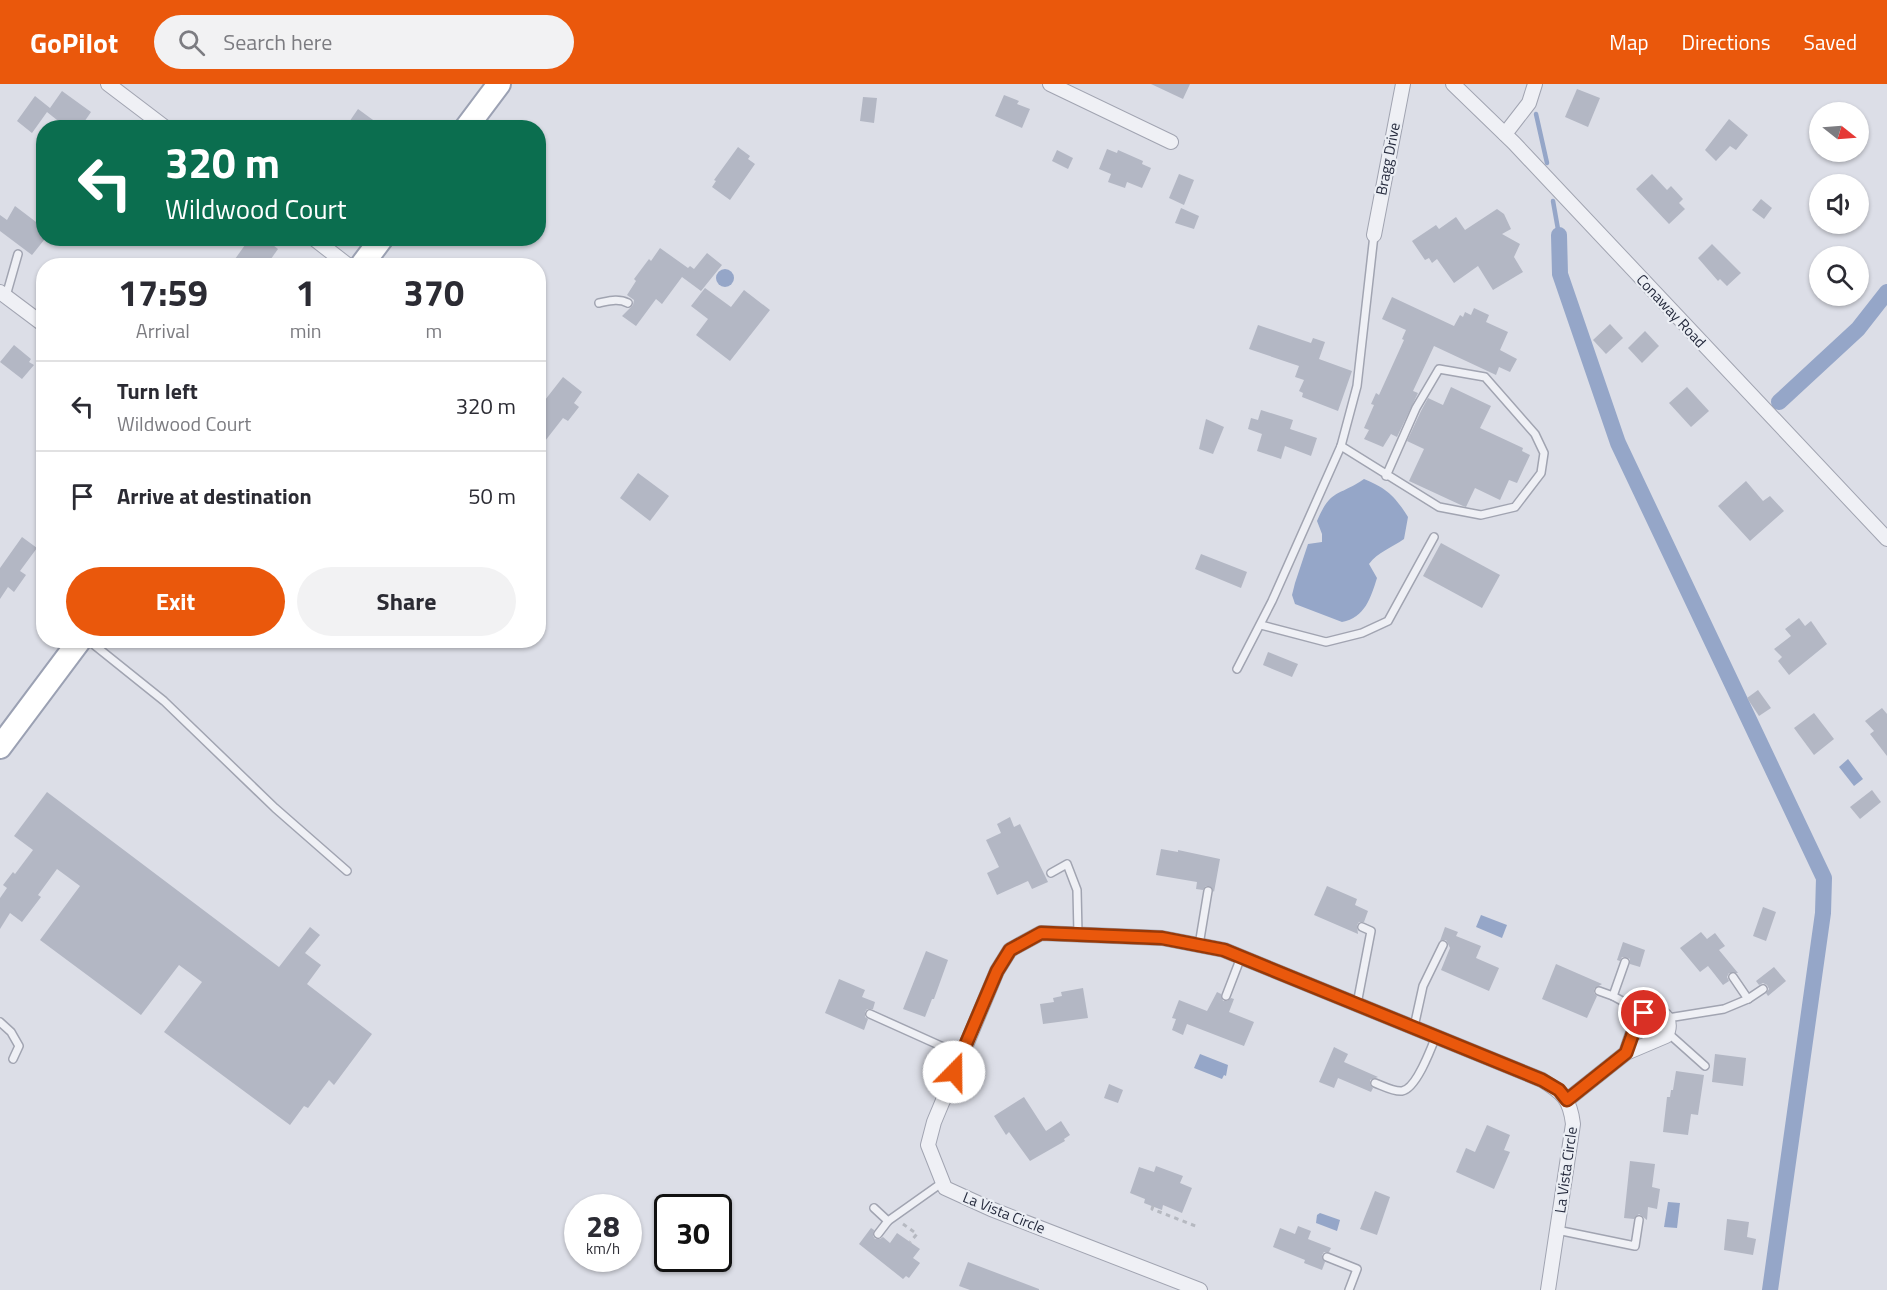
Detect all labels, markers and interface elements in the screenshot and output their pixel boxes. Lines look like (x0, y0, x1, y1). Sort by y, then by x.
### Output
search box (154, 15, 574, 69)
text: GoPilot (30, 21, 118, 64)
text: Search here (223, 25, 332, 59)
icon: search (175, 26, 208, 59)
text: Map (1609, 26, 1649, 58)
text: Directions (1682, 26, 1771, 58)
text: Saved (1804, 26, 1857, 58)
north arrow (1809, 102, 1869, 162)
map controls (1809, 102, 1869, 306)
street label: Bragg Drive (1369, 121, 1406, 197)
text: 320 m (165, 130, 280, 194)
icon: left (66, 144, 144, 222)
button: sound (1809, 174, 1869, 234)
text: Wildwood Court (165, 188, 346, 229)
button: search (1809, 246, 1869, 306)
text: 17:59 (118, 265, 208, 320)
text: 1 (296, 265, 316, 320)
text: 370 (404, 265, 464, 320)
street label: Conaway Road (1631, 269, 1712, 353)
text: Arrival (136, 315, 190, 346)
text: min (290, 315, 322, 346)
text: m (425, 315, 442, 346)
text: Turn left (117, 374, 198, 408)
text: 320 m (456, 389, 516, 423)
icon: left (66, 390, 99, 423)
text: Wildwood Court (117, 408, 251, 439)
text: Arrive at destination (117, 479, 312, 513)
text: 50 m (468, 479, 516, 513)
icon: arrive (66, 480, 99, 513)
button: Exit (66, 567, 285, 636)
button: Share (297, 567, 516, 636)
pin (1618, 987, 1669, 1038)
icon: arrive (1627, 996, 1660, 1029)
position arrow (922, 1040, 986, 1104)
street label: La Vista Circle (1548, 1125, 1583, 1215)
street label: La Vista Circle (959, 1186, 1049, 1240)
speed limit sign: 30 (654, 1194, 732, 1272)
text: 28 (586, 1203, 620, 1249)
text: km/h (586, 1237, 620, 1260)

